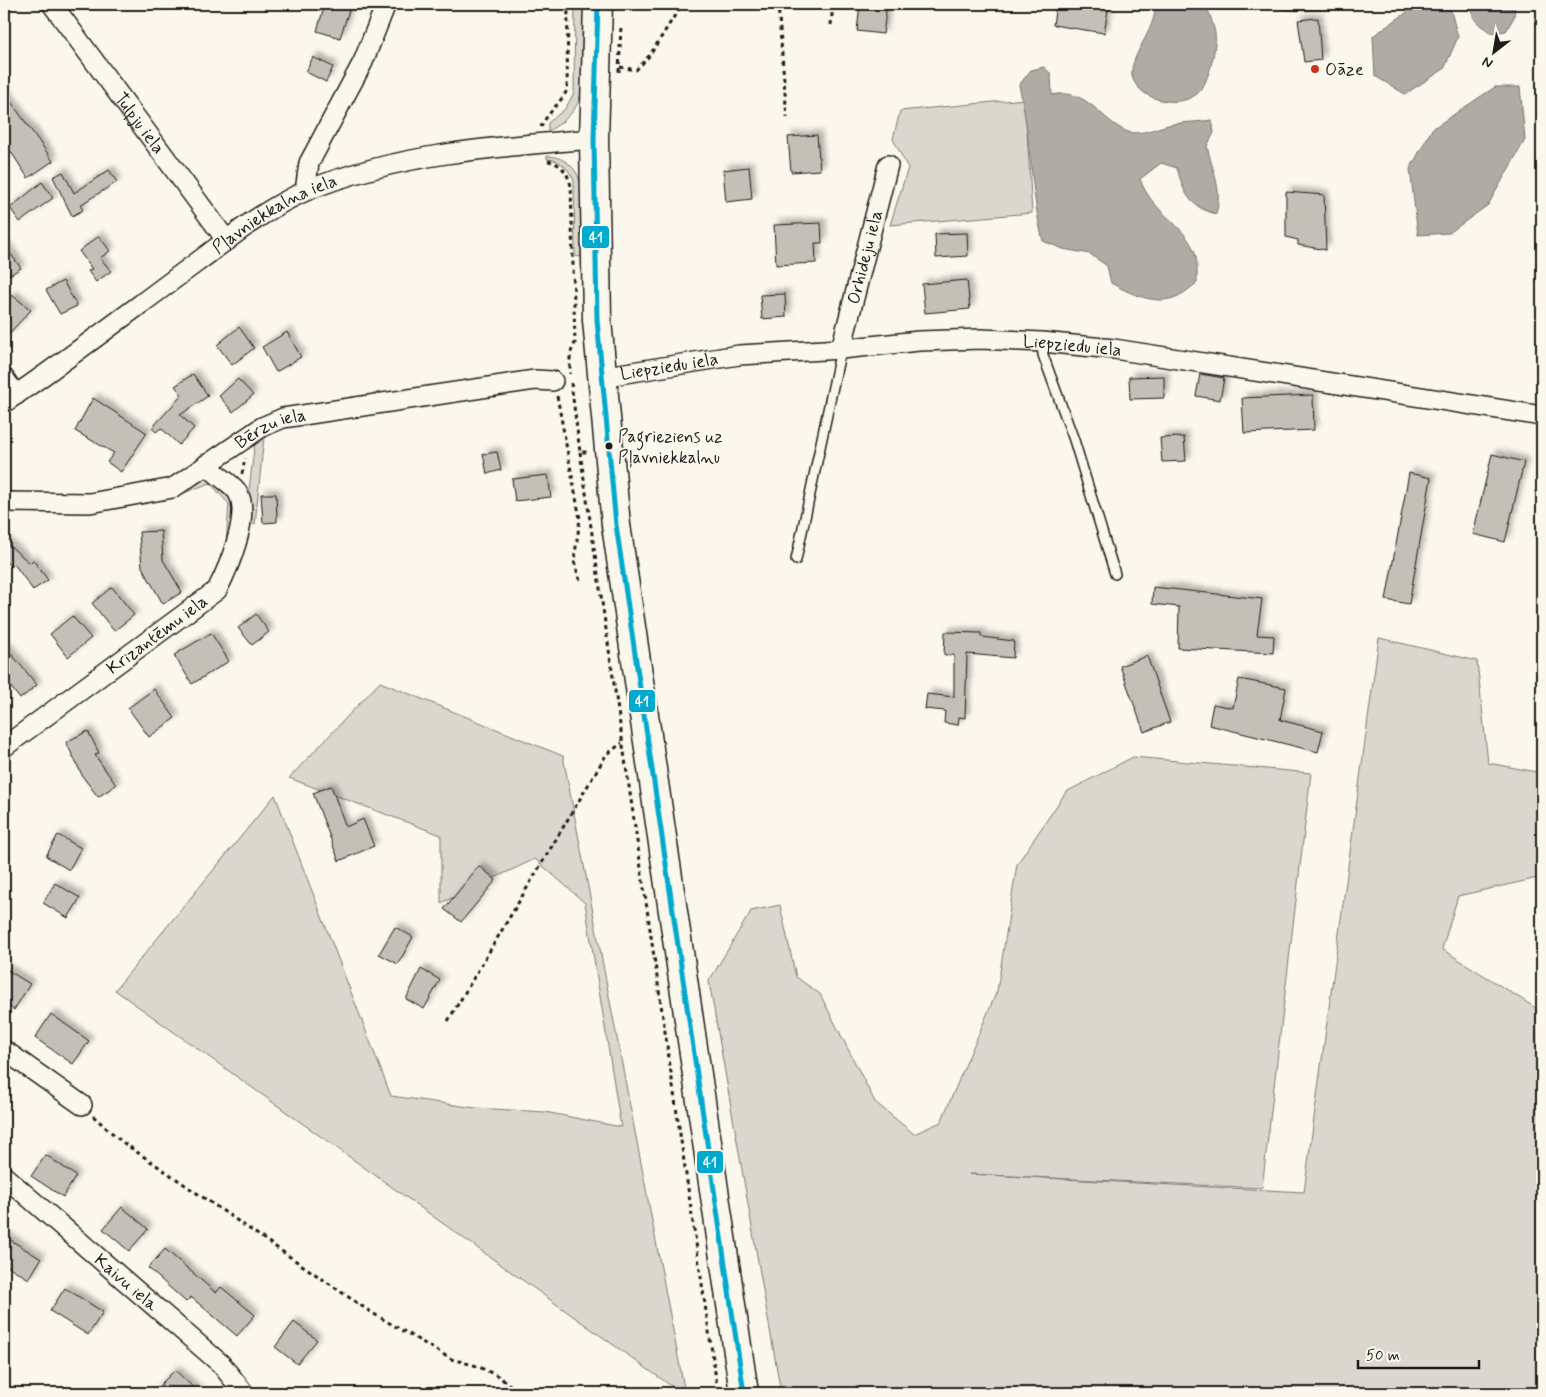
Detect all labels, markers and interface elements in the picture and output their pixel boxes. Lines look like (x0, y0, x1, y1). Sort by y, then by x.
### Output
north arrow (1468, 28, 1518, 78)
text: N (1479, 52, 1496, 72)
place label: Oāze (1325, 58, 1364, 82)
marker: Oāze (1309, 63, 1321, 75)
street label: Tulpju iela (108, 88, 170, 159)
street label: Pļavniekkalna iela (208, 169, 340, 260)
street label: Orhideju iela (842, 208, 889, 307)
line badge: 41 (581, 225, 610, 249)
text: 41 (589, 229, 603, 247)
street label: Liepziedu iela (1022, 330, 1123, 363)
street label: Liepziedu iela (619, 347, 720, 387)
street label: Bērzu iela (230, 404, 308, 455)
place label: Pagrieziens uz Pļavniekkalnu (618, 426, 723, 469)
marker: Pagrieziens uz Pļavniekkalnu (604, 441, 614, 451)
street label: Krizantēmu iela (102, 590, 213, 680)
line badge: 41 (628, 689, 656, 713)
text: 41 (635, 693, 649, 711)
line badge: 41 (696, 1150, 724, 1174)
text: 41 (703, 1154, 717, 1172)
street label: Kaivu iela (89, 1248, 163, 1317)
scale bar (1358, 1337, 1480, 1369)
text: 50 m (1366, 1346, 1400, 1366)

